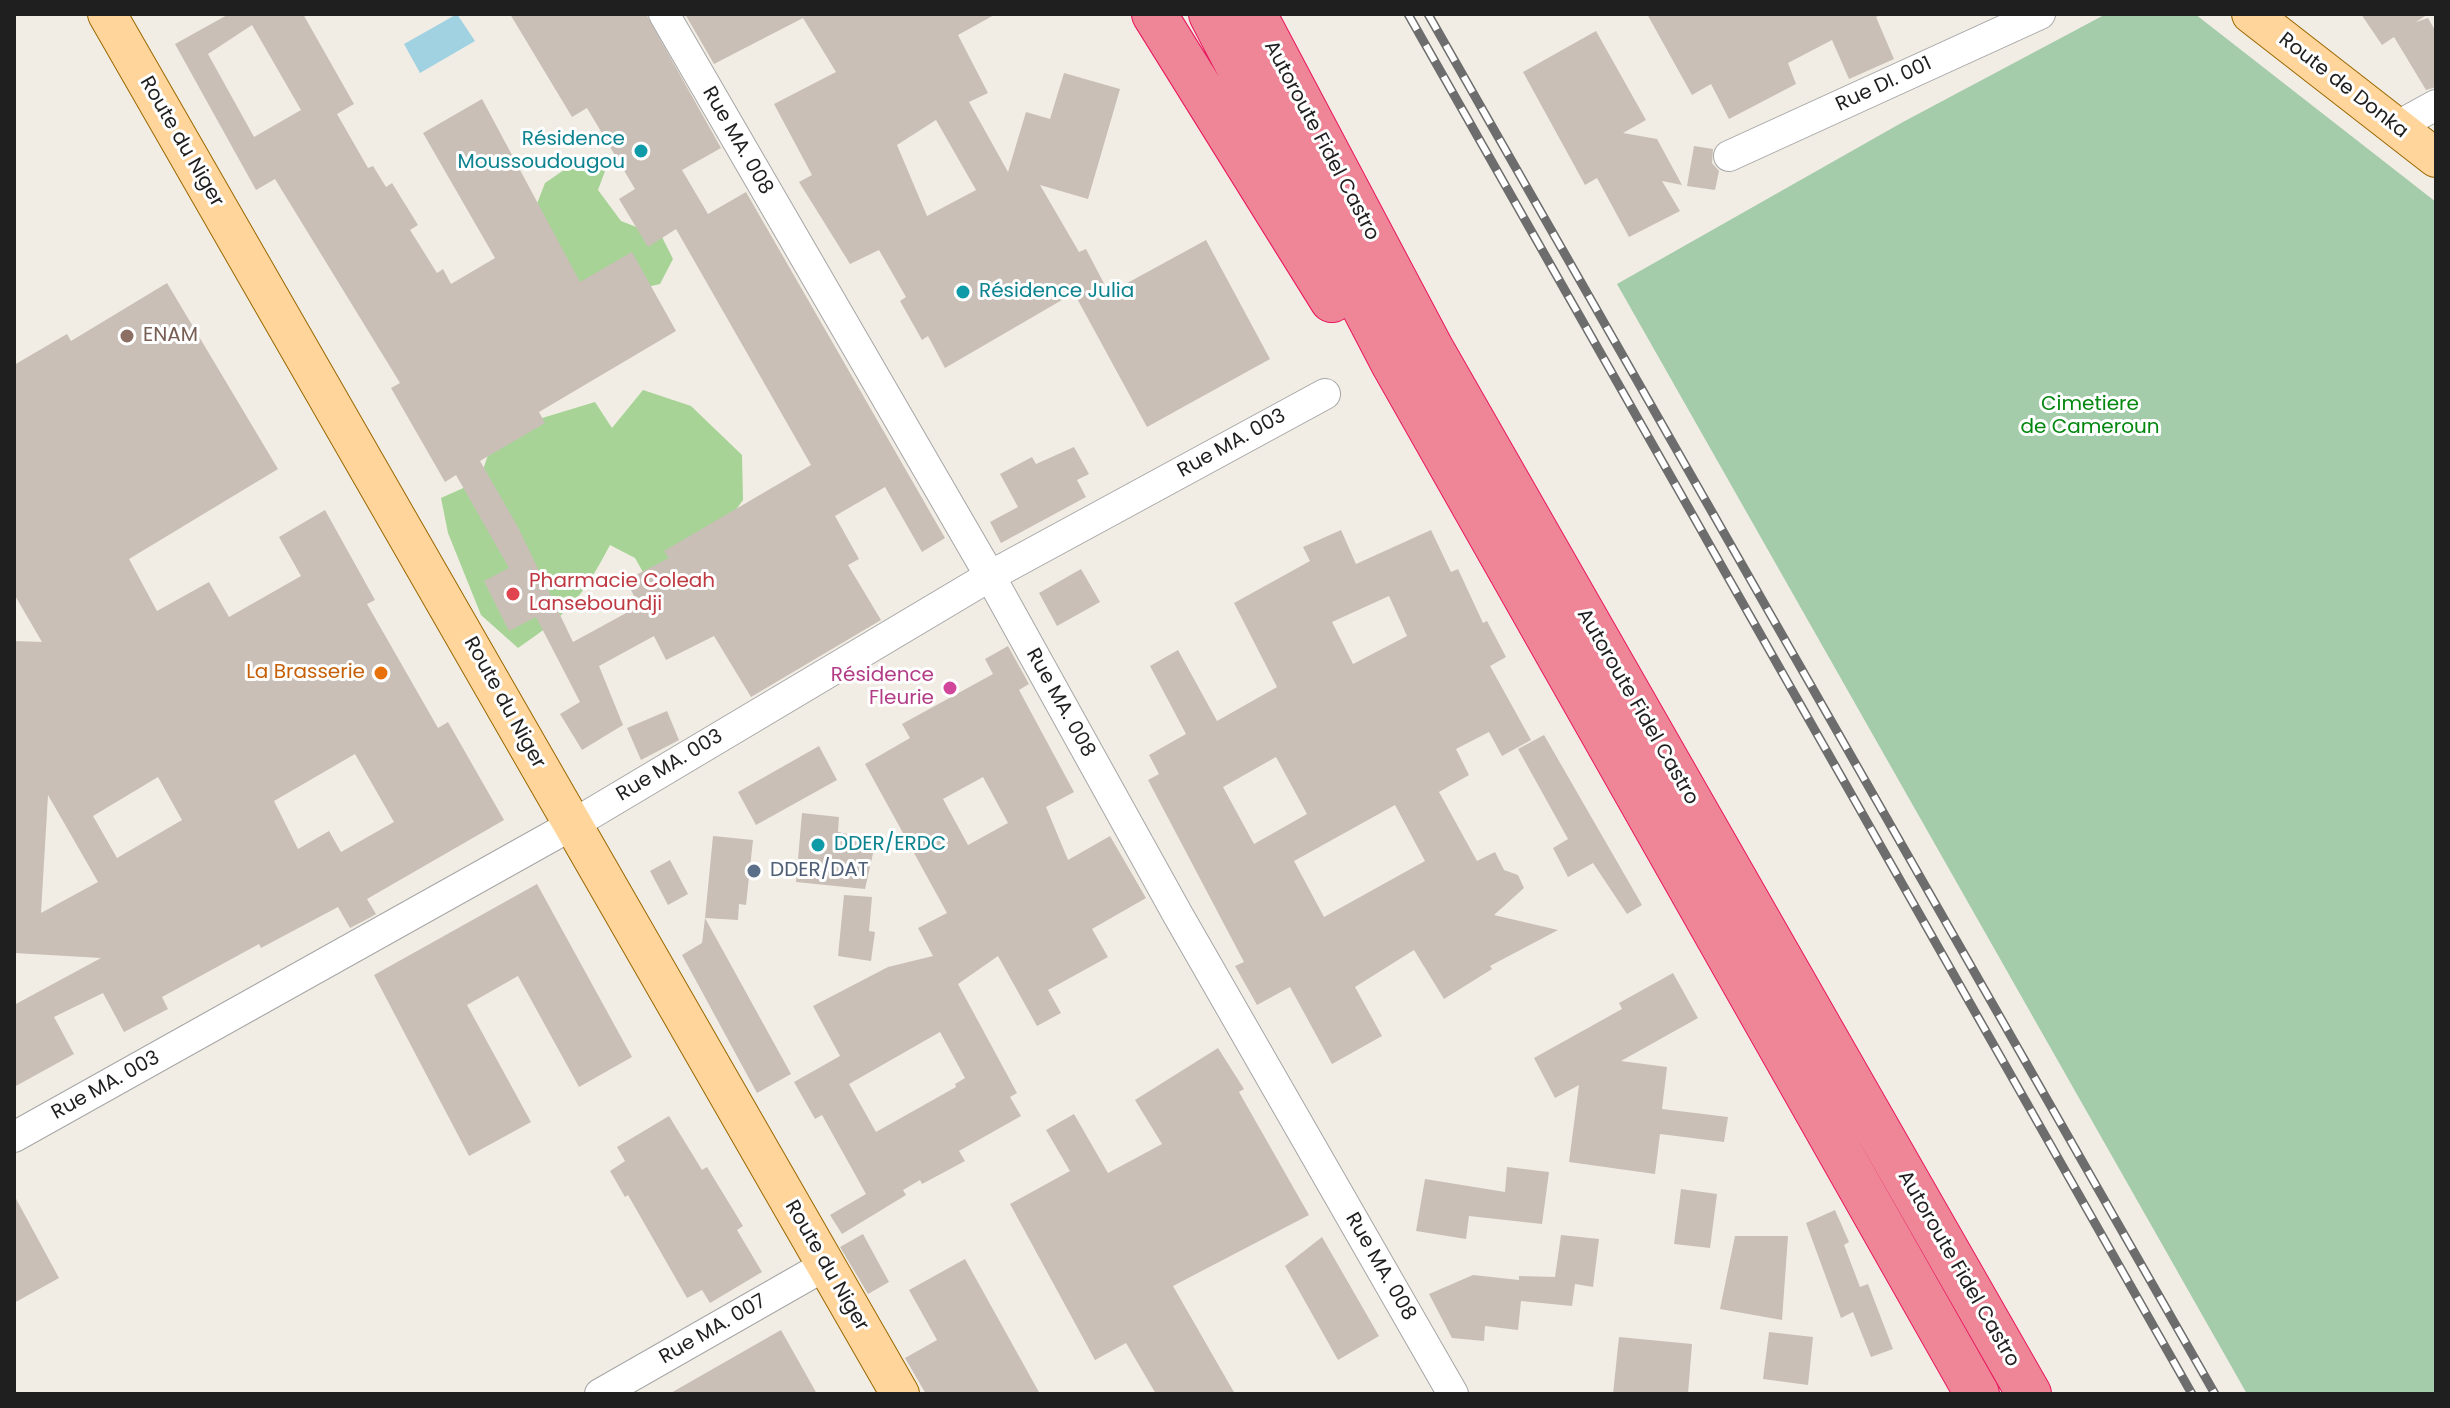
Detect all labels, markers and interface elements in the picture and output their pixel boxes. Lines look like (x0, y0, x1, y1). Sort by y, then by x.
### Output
street label: Route de Donka (2274, 28, 2412, 144)
street label: Autoroute Fidel Castro (1258, 37, 1384, 245)
street label: Rue DI. 001 (1832, 52, 1936, 118)
street label: Route du Niger (134, 72, 228, 212)
street label: Rue MA. 008 (696, 83, 778, 199)
place label: Résidence Moussoudougou (457, 128, 625, 175)
marker: Résidence Moussoudougou (632, 142, 650, 160)
place label: Résidence Julia (979, 280, 1134, 304)
marker: Résidence Julia (954, 283, 972, 301)
place label: ENAM (143, 324, 198, 348)
marker: ENAM (118, 327, 136, 345)
park label: Cimetiere de Cameroun (2020, 393, 2160, 440)
street label: Rue MA. 003 (1174, 404, 1290, 484)
place label: Pharmacie Coleah Lanseboundji (529, 570, 715, 617)
marker: Pharmacie Coleah Lanseboundji (504, 585, 522, 603)
street label: Autoroute Fidel Castro (1571, 605, 1703, 809)
street label: Route du Niger (458, 633, 550, 773)
street label: Rue MA. 008 (1020, 644, 1100, 762)
place label: La Brasserie (246, 661, 365, 685)
marker: La Brasserie (372, 664, 390, 682)
place label: Résidence Fleurie (831, 664, 934, 711)
marker: Résidence Fleurie (941, 679, 959, 697)
street label: Rue MA. 003 (612, 725, 728, 807)
place label: DDER/ERDC (834, 833, 946, 857)
marker: DDER/ERDC (809, 836, 827, 854)
place label: DDER/DAT (770, 859, 869, 883)
marker: DDER/DAT (745, 862, 763, 880)
street label: Rue MA. 003 (48, 1046, 164, 1126)
street label: Autoroute Fidel Castro (1892, 1167, 2024, 1371)
street label: Route du Niger (779, 1196, 873, 1336)
street label: Rue MA. 008 (1339, 1209, 1421, 1325)
street label: Rue MA. 007 (655, 1290, 771, 1370)

